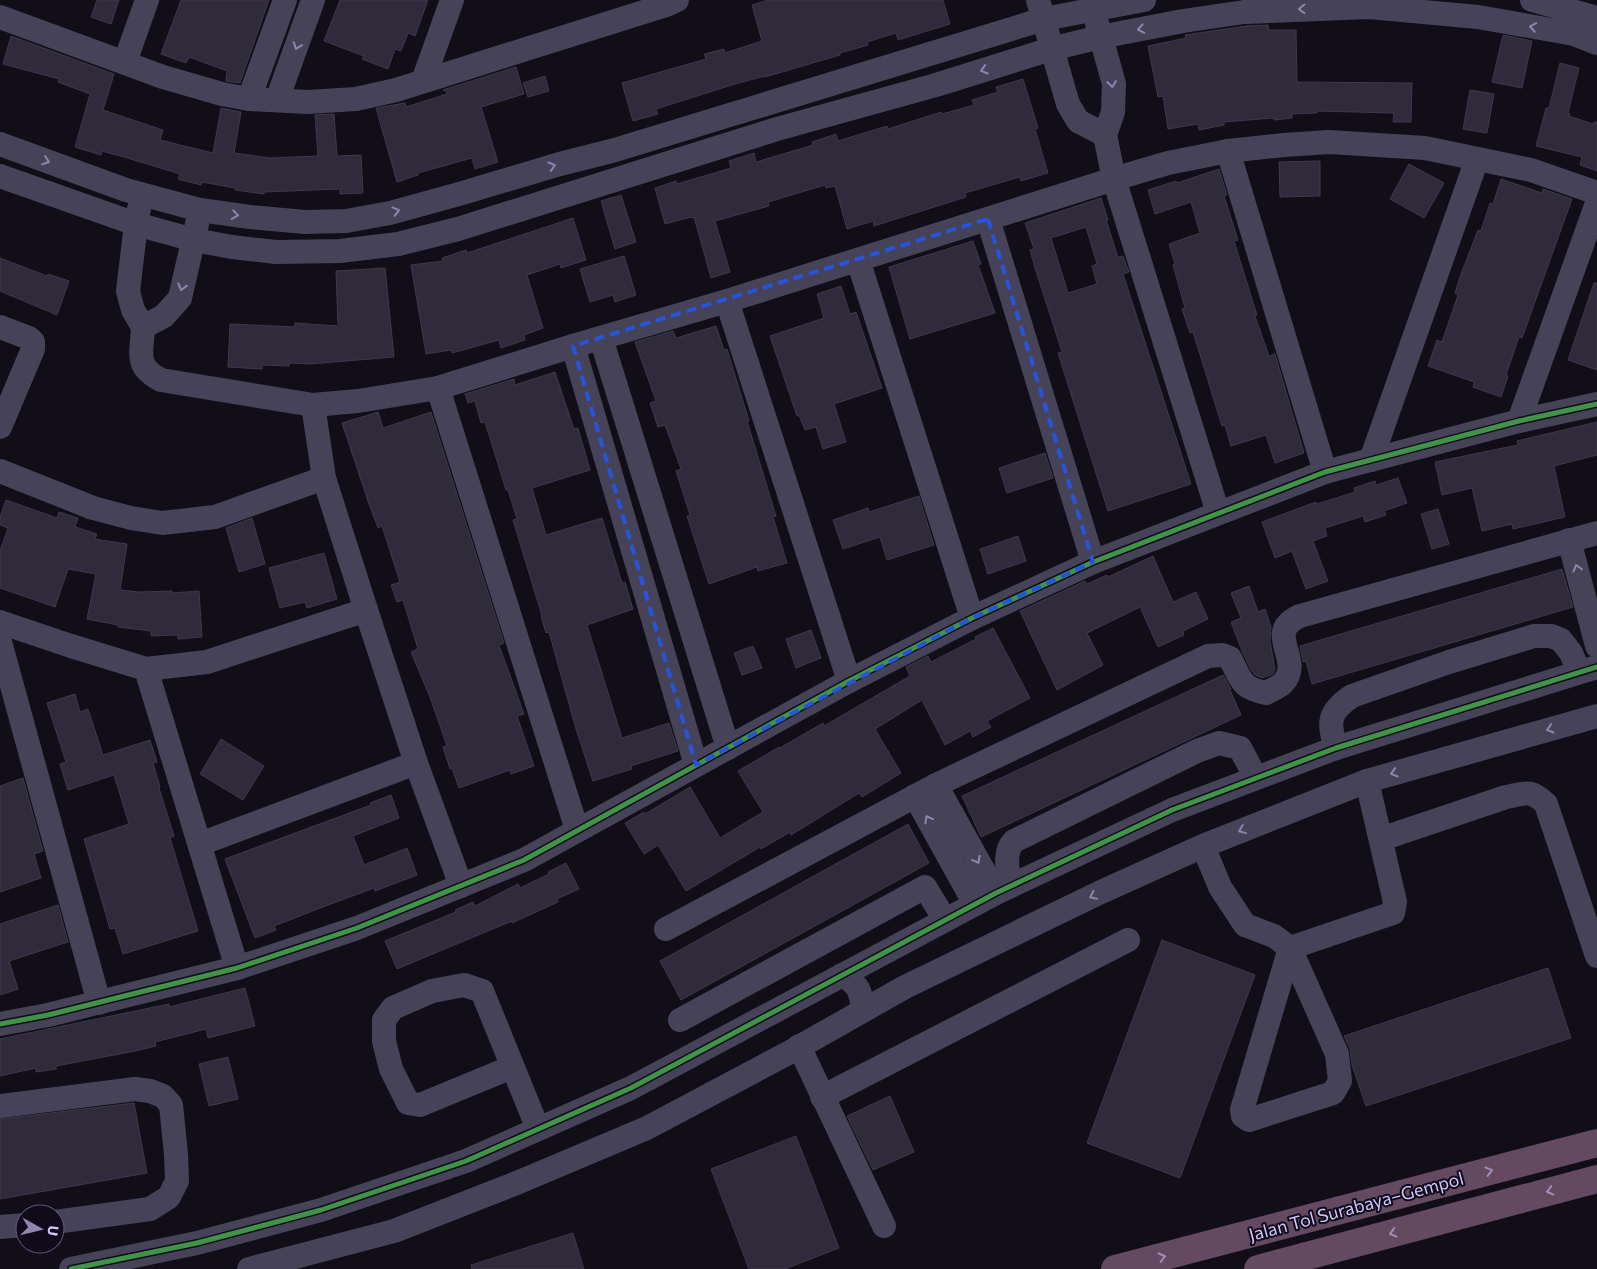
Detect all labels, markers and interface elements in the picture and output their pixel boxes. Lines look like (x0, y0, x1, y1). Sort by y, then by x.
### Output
one-way arrow (1298, 4, 1306, 14)
one-way arrow (1136, 23, 1145, 34)
one-way arrow (1529, 23, 1537, 33)
one-way arrow (293, 41, 303, 50)
one-way arrow (980, 64, 988, 74)
one-way arrow (1107, 80, 1117, 88)
one-way arrow (41, 155, 50, 165)
one-way arrow (548, 162, 556, 172)
one-way arrow (392, 206, 401, 217)
one-way arrow (231, 210, 239, 220)
one-way arrow (178, 282, 188, 290)
one-way arrow (1572, 563, 1583, 572)
one-way arrow (1546, 723, 1554, 733)
one-way arrow (1390, 767, 1398, 777)
one-way arrow (924, 815, 934, 824)
one-way arrow (1238, 825, 1246, 835)
one-way arrow (971, 855, 981, 864)
one-way arrow (1089, 890, 1098, 901)
street label: Jalan Tol Surabaya–Gempol (1246, 1167, 1466, 1245)
one-way arrow (1484, 1167, 1493, 1177)
one-way arrow (1545, 1185, 1554, 1196)
north arrow (15, 1204, 65, 1254)
text: U (44, 1225, 62, 1237)
one-way arrow (1388, 1227, 1397, 1238)
one-way arrow (1158, 1252, 1167, 1263)

